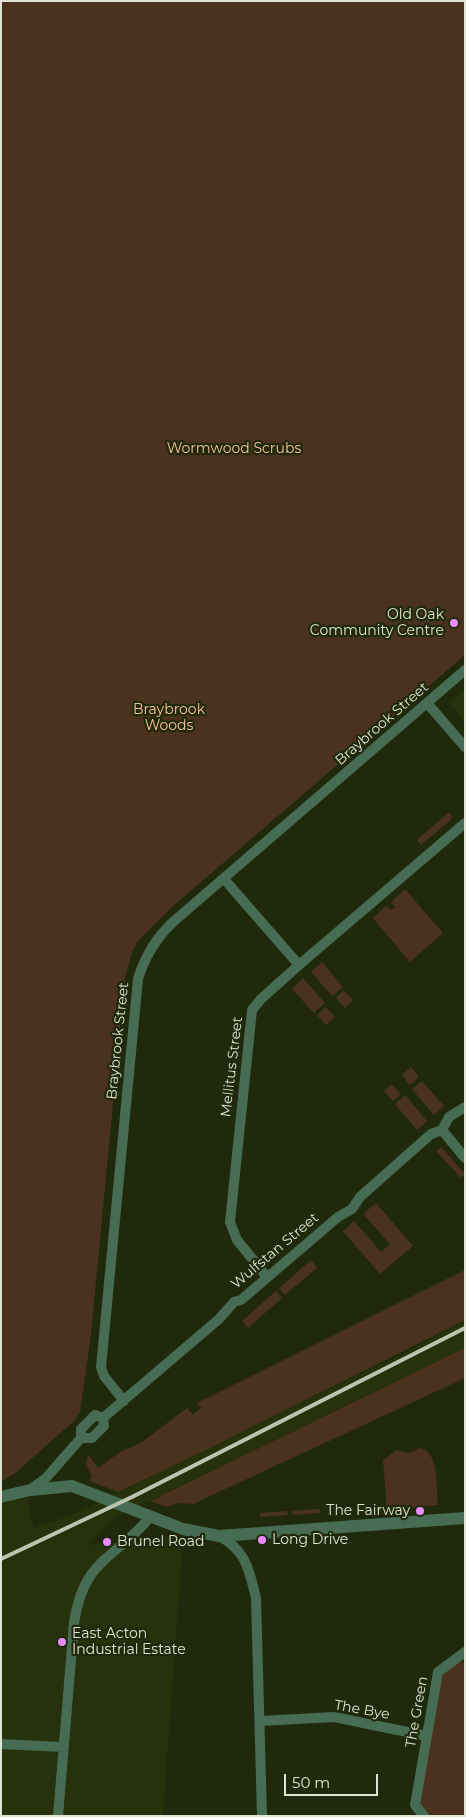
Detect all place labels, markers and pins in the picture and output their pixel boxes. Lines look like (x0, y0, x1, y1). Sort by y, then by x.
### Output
place label: Old Oak Community Centre (310, 607, 444, 640)
marker: Old Oak Community Centre (448, 617, 460, 629)
place label: The Fairway (326, 1503, 410, 1519)
marker: The Fairway (414, 1505, 426, 1517)
place label: Long Drive (272, 1532, 348, 1548)
place label: Brunel Road (117, 1534, 205, 1550)
marker: Long Drive (256, 1534, 268, 1546)
marker: Brunel Road (101, 1536, 113, 1548)
place label: East Acton Industrial Estate (72, 1626, 186, 1658)
marker: East Acton Industrial Estate (56, 1636, 68, 1648)

